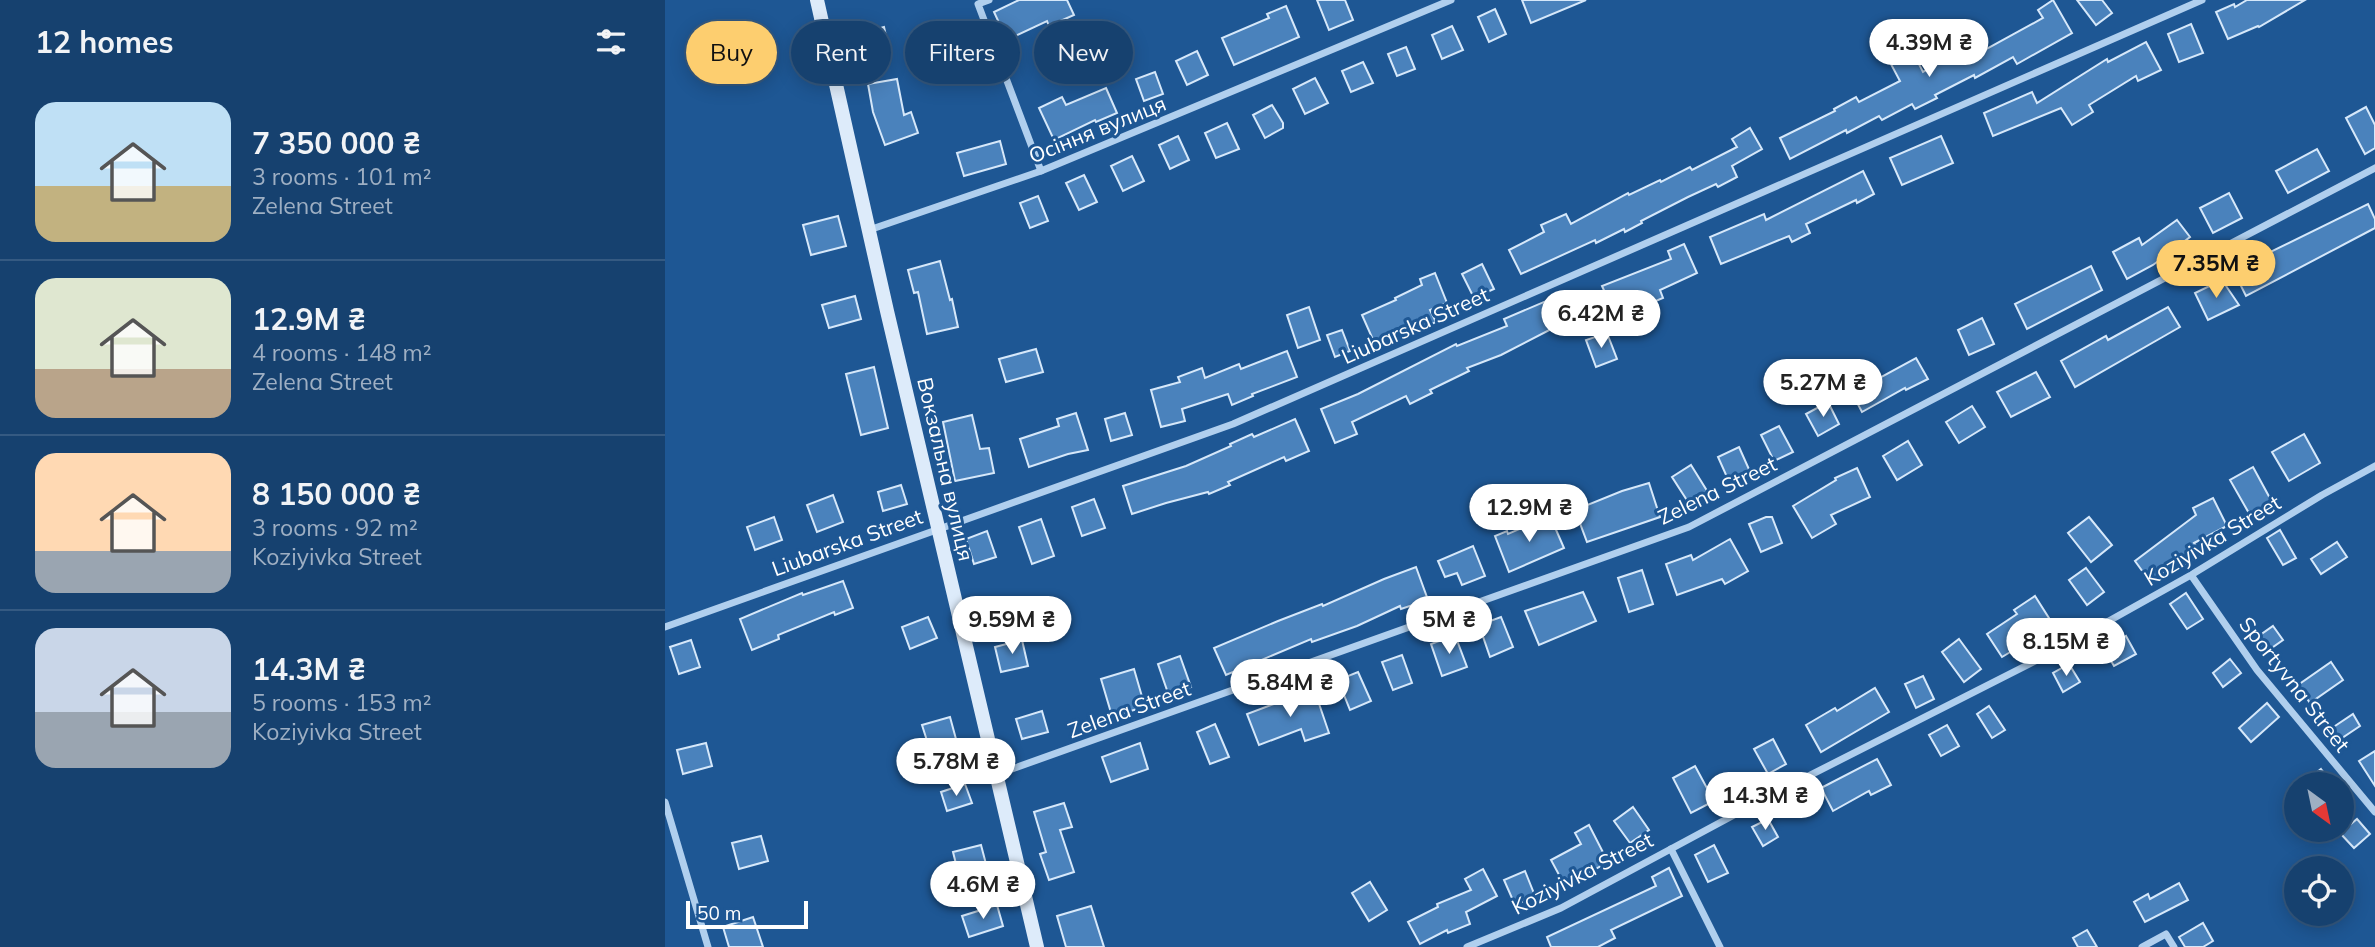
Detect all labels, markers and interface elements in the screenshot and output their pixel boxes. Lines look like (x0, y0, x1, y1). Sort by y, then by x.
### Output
pin: 4.39M ₴ (1864, 20, 1994, 79)
chip: Buy (686, 21, 777, 84)
chip: Rent (791, 21, 891, 84)
chip: Filters (905, 21, 1020, 84)
chip: New (1034, 21, 1133, 84)
text: 12 homes (35, 23, 174, 61)
icon: filters (592, 23, 630, 61)
text: 4.39M ₴ (1885, 27, 1973, 56)
street label: Осіння вулиця (1025, 90, 1169, 168)
text: 7 350 000 ₴ (252, 124, 421, 162)
icon: home (91, 130, 175, 214)
text: 3 rooms · 101 m² (252, 162, 432, 191)
text: Zelena Street (252, 191, 393, 220)
pin: 7.35M ₴ (2151, 240, 2281, 300)
text: 7.35M ₴ (2172, 248, 2260, 277)
street label: Liubarska Street (1337, 281, 1493, 369)
pin: 6.42M ₴ (1536, 290, 1666, 350)
text: 6.42M ₴ (1557, 298, 1645, 327)
text: 12.9M ₴ (252, 300, 366, 338)
icon: home (91, 306, 175, 390)
text: 4 rooms · 148 m² (252, 338, 432, 367)
pin: 5.27M ₴ (1758, 360, 1888, 419)
text: Zelena Street (252, 367, 393, 396)
text: 5.27M ₴ (1779, 367, 1867, 396)
street label: Вокзальна вулиця (912, 375, 980, 563)
street label: Zelena Street (1654, 450, 1780, 530)
text: 8 150 000 ₴ (252, 475, 421, 513)
icon: home (91, 481, 175, 565)
pin: 12.9M ₴ (1464, 484, 1594, 544)
street label: Koziyivka Street (2139, 489, 2285, 591)
text: 12.9M ₴ (1485, 492, 1573, 521)
street label: Liubarska Street (768, 503, 926, 581)
text: 3 rooms · 92 m² (252, 513, 418, 542)
text: Koziyivka Street (252, 542, 422, 571)
pin: 9.59M ₴ (947, 596, 1077, 656)
pin: 5M ₴ (1408, 596, 1490, 656)
text: 9.59M ₴ (968, 604, 1056, 633)
text: 5M ₴ (1422, 604, 1476, 633)
street label: Sportyvna Street (2234, 611, 2356, 757)
pin: 8.15M ₴ (2001, 618, 2131, 678)
text: 8.15M ₴ (2022, 626, 2110, 655)
text: 14.3M ₴ (252, 650, 366, 688)
icon: home (91, 656, 175, 740)
pin: 5.84M ₴ (1225, 660, 1355, 719)
text: 5.84M ₴ (1246, 667, 1334, 696)
street label: Zelena Street (1064, 675, 1194, 743)
text: 5 rooms · 153 m² (252, 688, 432, 717)
text: Koziyivka Street (252, 717, 422, 746)
pin: 5.78M ₴ (891, 738, 1021, 798)
text: 5.78M ₴ (912, 746, 1000, 775)
pin: 14.3M ₴ (1700, 772, 1830, 832)
north arrow (2284, 772, 2354, 842)
map controls (2284, 772, 2354, 926)
text: 14.3M ₴ (1721, 780, 1809, 809)
street label: Koziyivka Street (1507, 826, 1657, 920)
button: locate (2284, 856, 2354, 926)
pin: 4.6M ₴ (926, 862, 1040, 921)
text: 4.6M ₴ (946, 869, 1020, 898)
scale bar (686, 898, 809, 930)
text: 50 m (697, 901, 741, 925)

